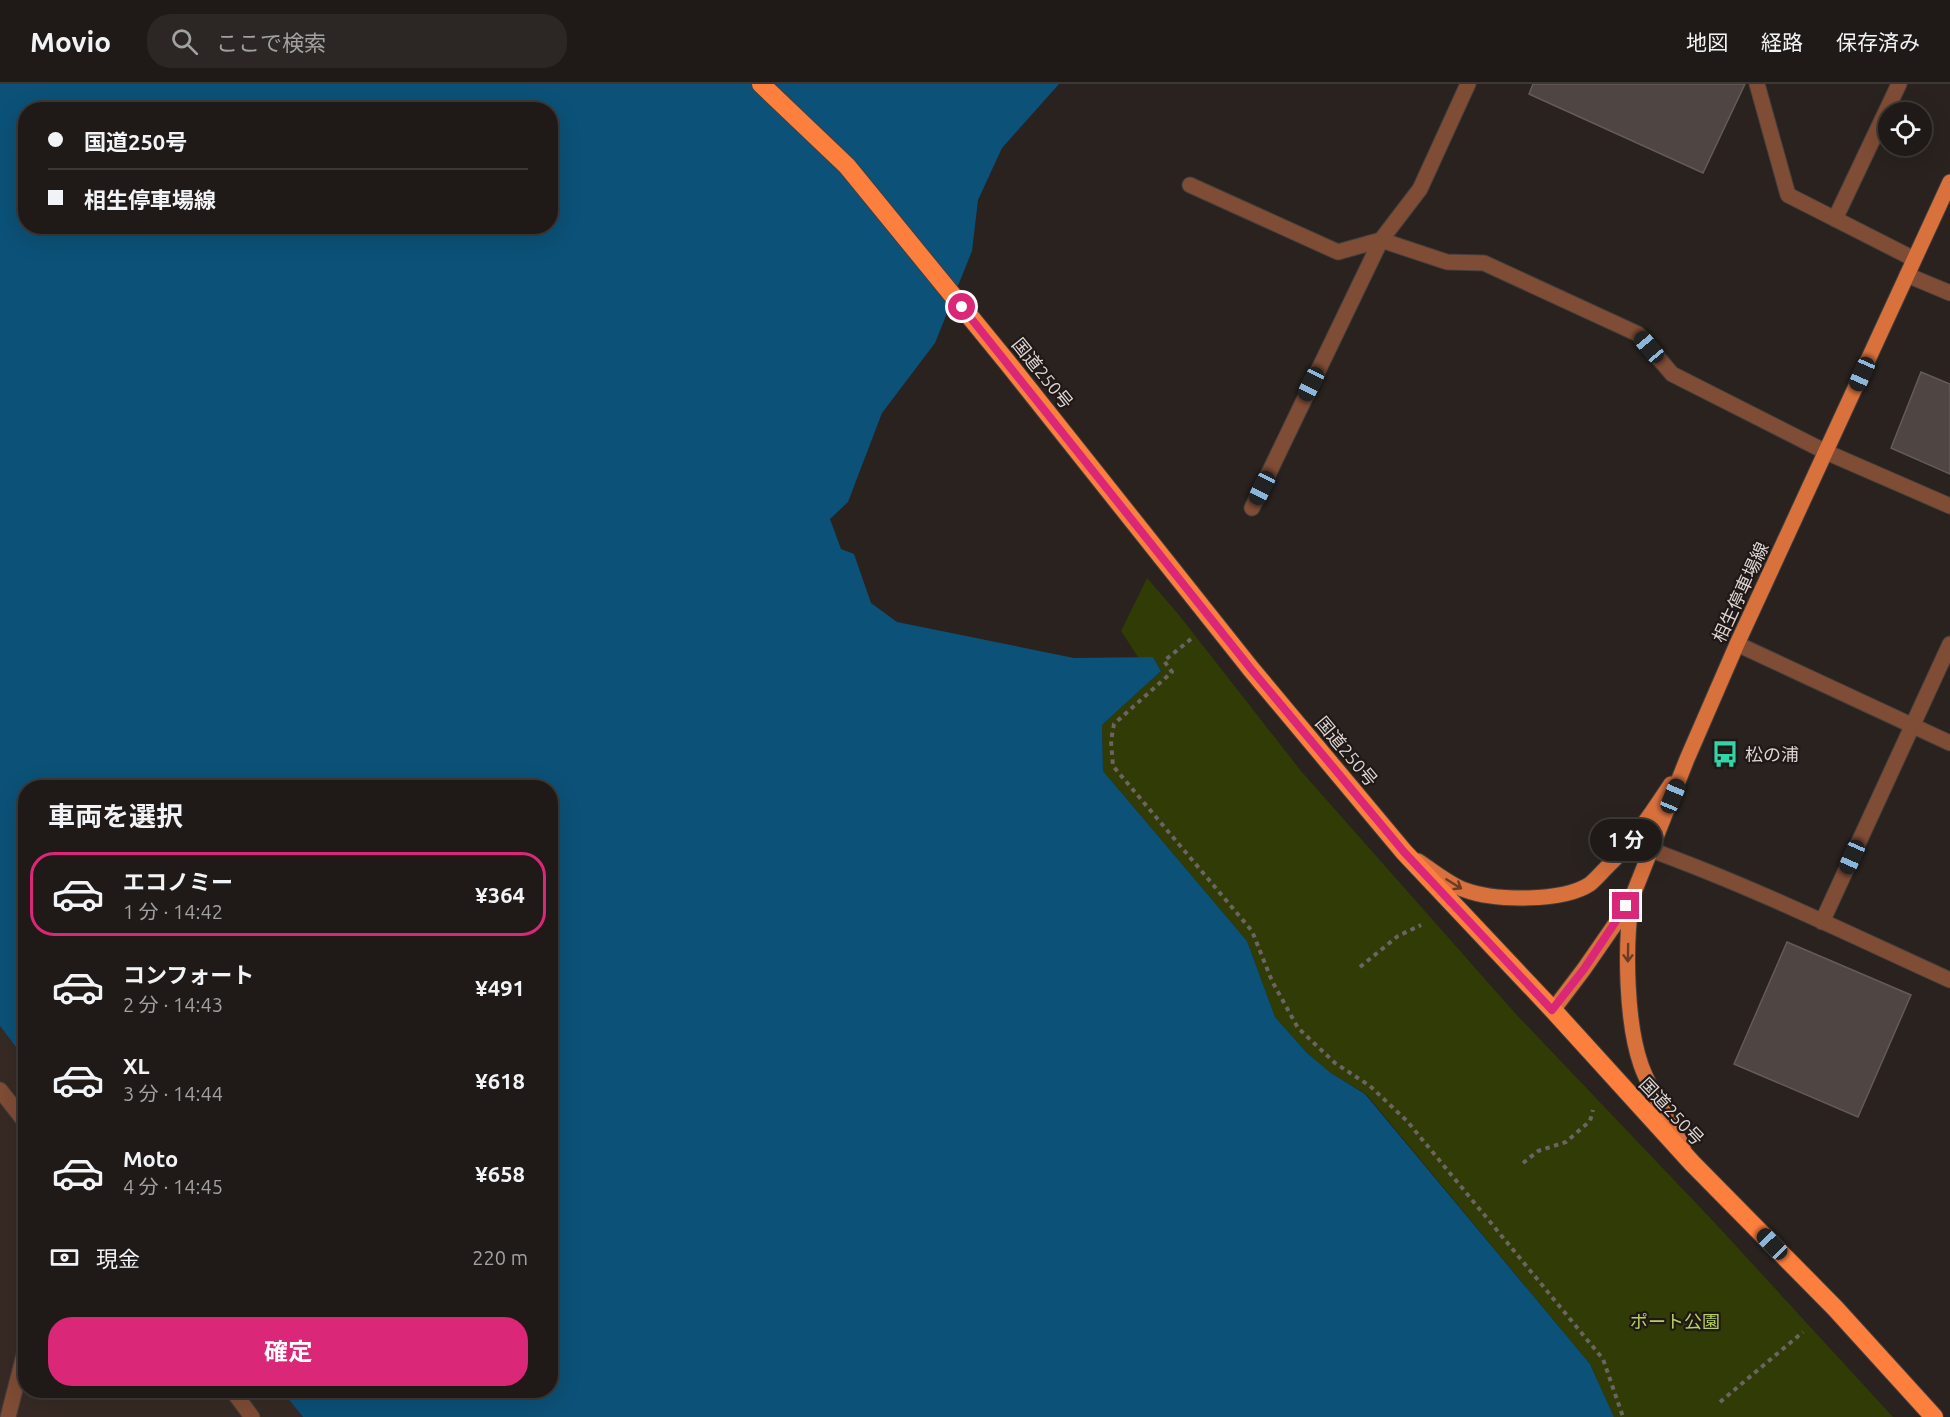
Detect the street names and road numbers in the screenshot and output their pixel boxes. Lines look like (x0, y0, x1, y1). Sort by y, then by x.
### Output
street label: 国道250号 (1009, 334, 1077, 412)
street label: 相生停車場線 (1708, 539, 1772, 645)
street label: 国道250号 (1312, 712, 1382, 790)
street label: 国道250号 (1636, 1073, 1708, 1149)

